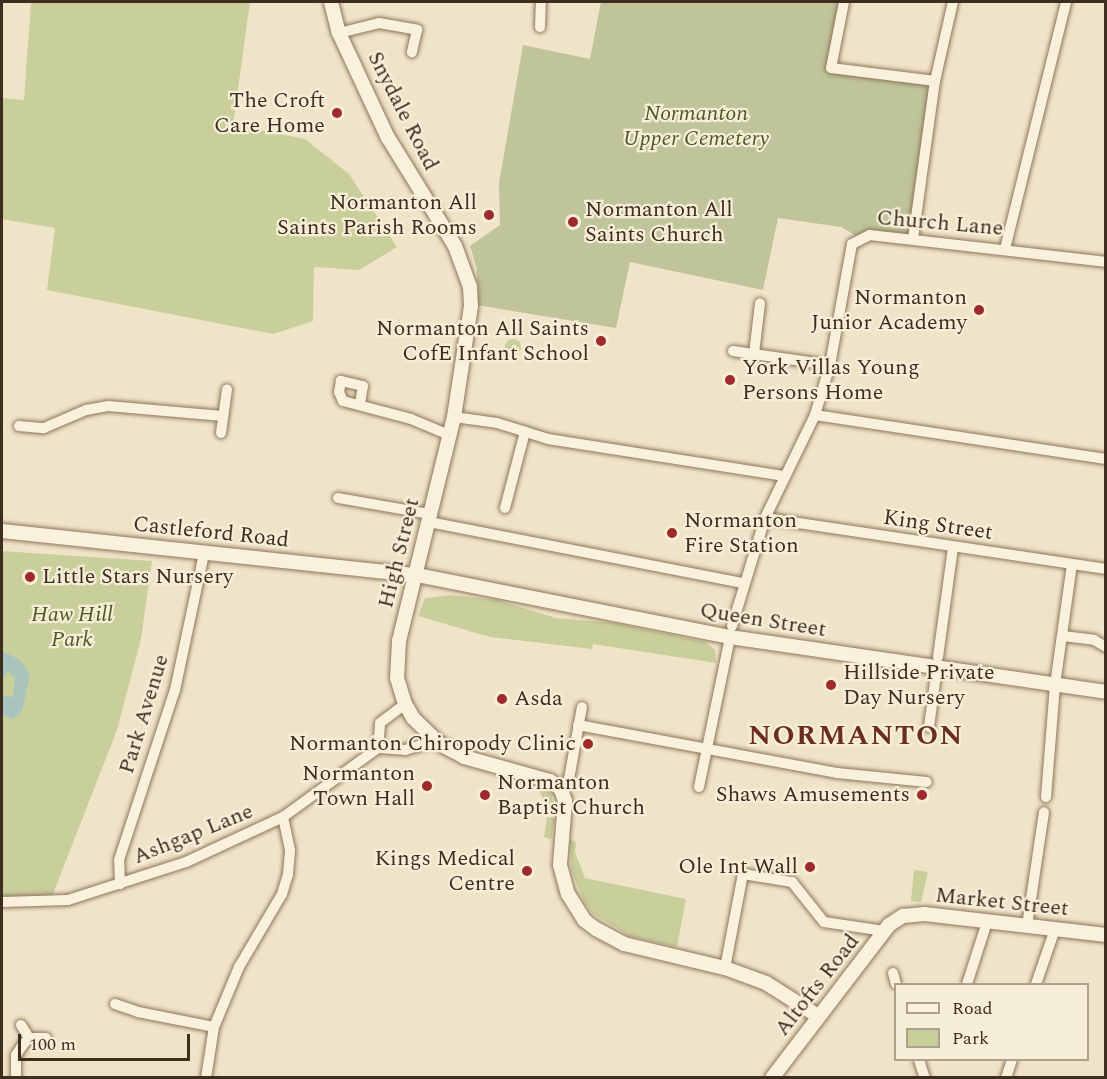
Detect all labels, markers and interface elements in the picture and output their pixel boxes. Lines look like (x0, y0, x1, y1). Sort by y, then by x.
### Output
street label: Snydale Road (362, 47, 444, 175)
place label: The Croft Care Home (214, 87, 325, 138)
park label: Normanton Upper Cemetery (623, 100, 769, 152)
marker: The Croft Care Home (330, 106, 344, 120)
place label: Normanton All Saints Parish Rooms (277, 189, 477, 240)
place label: Normanton All Saints Church (585, 196, 733, 248)
street label: Church Lane (876, 204, 1004, 242)
marker: Normanton All Saints Parish Rooms (482, 208, 496, 222)
marker: Normanton All Saints Church (566, 215, 580, 229)
place label: Normanton Junior Academy (811, 284, 967, 336)
marker: Normanton Junior Academy (972, 303, 986, 317)
place label: Normanton All Saints CofE Infant School (376, 315, 589, 366)
marker: Normanton All Saints CofE Infant School (594, 334, 608, 348)
place label: York Villas Young Persons Home (742, 354, 920, 406)
marker: York Villas Young Persons Home (723, 373, 737, 387)
street label: High Street (373, 495, 425, 611)
street label: King Street (881, 504, 995, 546)
place label: Normanton Fire Station (684, 507, 799, 558)
street label: Castleford Road (132, 511, 290, 553)
marker: Normanton Fire Station (665, 526, 679, 540)
place label: Little Stars Nursery (42, 564, 233, 590)
marker: Little Stars Nursery (23, 570, 37, 584)
street label: Queen Street (698, 597, 828, 643)
park label: Haw Hill Park (31, 601, 113, 652)
street label: Park Avenue (113, 651, 175, 777)
place label: Hillside Private Day Nursery (843, 659, 995, 710)
marker: Hillside Private Day Nursery (824, 678, 838, 692)
place label: Asda (514, 686, 563, 712)
marker: Asda (495, 692, 509, 706)
district label: NORMANTON (748, 719, 964, 753)
place label: Normanton Chiropody Clinic (289, 731, 576, 757)
marker: Normanton Chiropody Clinic (581, 737, 595, 751)
place label: Normanton Town Hall (302, 760, 415, 812)
place label: Normanton Baptist Church (497, 769, 645, 820)
marker: Normanton Town Hall (420, 779, 434, 793)
place label: Shaws Amusements (716, 782, 910, 808)
marker: Normanton Baptist Church (478, 788, 492, 802)
marker: Shaws Amusements (915, 788, 929, 802)
street label: Ashgap Lane (129, 798, 257, 870)
place label: Kings Medical Centre (374, 845, 515, 896)
place label: Ole Int Wall (678, 854, 798, 880)
marker: Ole Int Wall (803, 860, 817, 874)
marker: Kings Medical Centre (520, 864, 534, 878)
street label: Market Street (934, 882, 1070, 922)
street label: Altofts Road (769, 929, 865, 1041)
legend (894, 983, 1089, 1061)
text: Road (952, 995, 993, 1022)
scale bar (21, 1022, 194, 1060)
text: Park (952, 1025, 989, 1052)
text: 100 m (29, 1031, 76, 1058)

